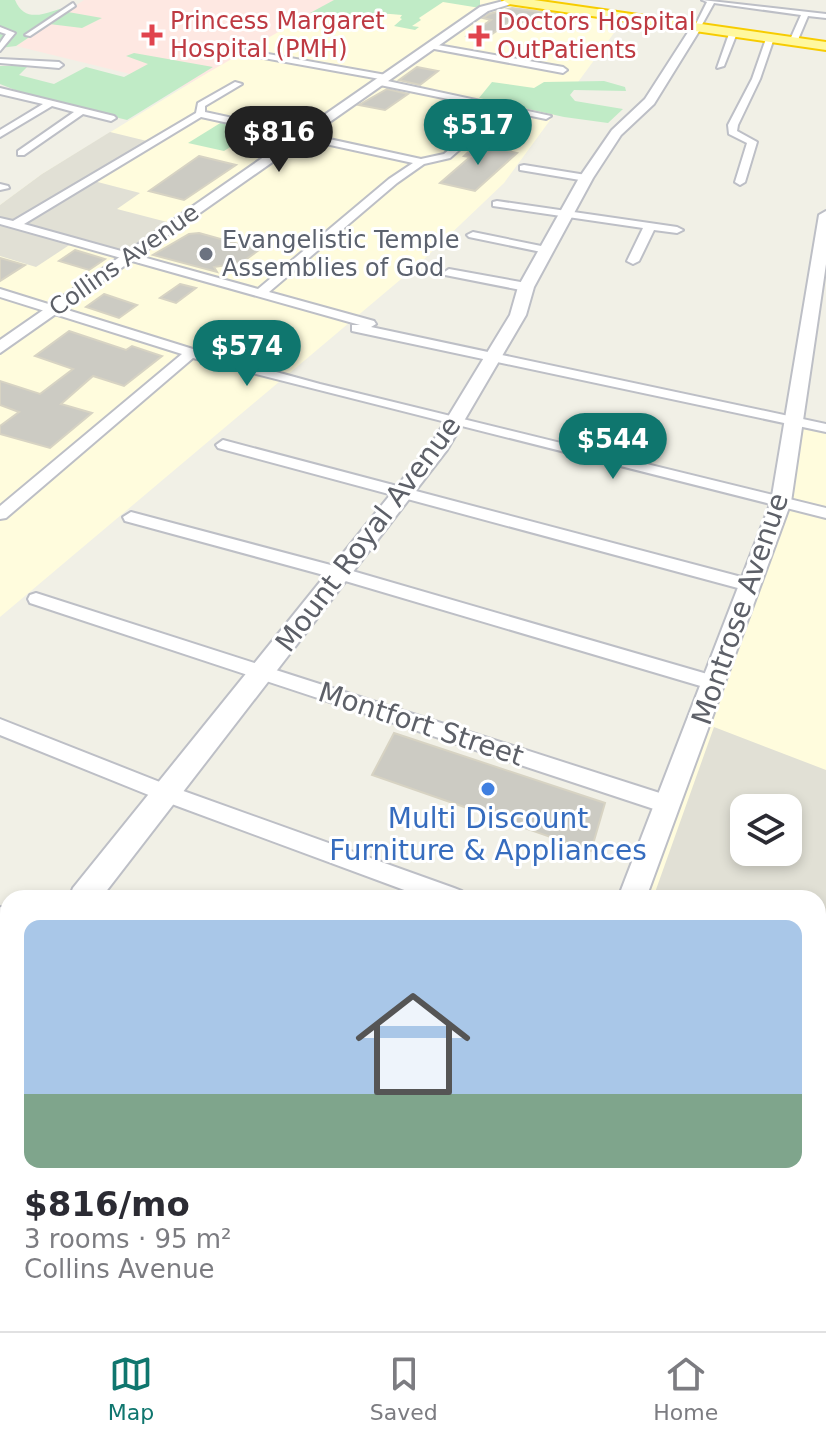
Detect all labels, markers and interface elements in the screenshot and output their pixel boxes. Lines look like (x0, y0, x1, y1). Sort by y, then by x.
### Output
place label: Princess Margaret Hospital (PMH) (170, 7, 385, 63)
place label: Doctors Hospital OutPatients (497, 8, 695, 64)
marker: Princess Margaret Hospital (PMH) (141, 24, 163, 46)
marker: Doctors Hospital OutPatients (468, 25, 490, 47)
pin: $517 (431, 99, 525, 167)
pin: $816 (232, 106, 326, 174)
text: $517 (442, 110, 514, 140)
text: $816 (243, 117, 315, 147)
street label: Collins Avenue (44, 198, 204, 322)
place label: Evangelistic Temple Assemblies of God (222, 226, 459, 282)
marker: Evangelistic Temple Assemblies of God (197, 245, 215, 263)
pin: $574 (200, 320, 294, 388)
text: $574 (211, 331, 283, 361)
street label: Mount Royal Avenue (269, 410, 467, 658)
pin: $544 (566, 413, 660, 481)
text: $544 (577, 424, 649, 454)
street label: Montrose Avenue (685, 489, 795, 729)
street label: Montfort Street (314, 675, 528, 773)
marker: Multi Discount Furniture & Appliances (479, 780, 497, 798)
map controls (730, 794, 802, 866)
button: layers (730, 794, 802, 866)
place label: Multi Discount Furniture & Appliances (329, 802, 647, 867)
icon: home (341, 972, 485, 1116)
text: $816/mo (24, 1184, 190, 1224)
text: 3 rooms · 95 m² (24, 1224, 232, 1254)
text: Collins Avenue (24, 1254, 215, 1284)
tab: Map (108, 1352, 154, 1425)
tab: Saved (370, 1352, 438, 1425)
tab: Home (653, 1352, 718, 1425)

